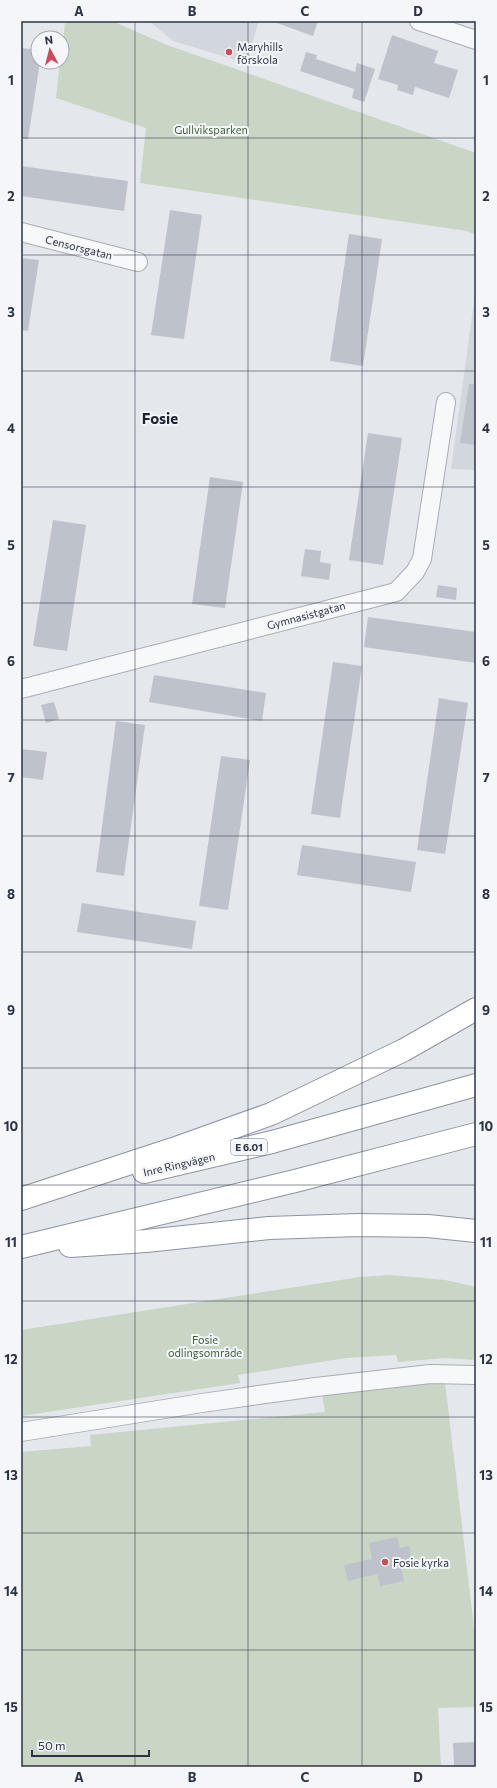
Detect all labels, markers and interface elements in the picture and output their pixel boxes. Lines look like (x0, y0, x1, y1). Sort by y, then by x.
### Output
text: A (74, 3, 84, 19)
text: B (188, 3, 197, 19)
text: C (301, 3, 310, 19)
text: D (413, 3, 423, 19)
north arrow (30, 30, 70, 70)
text: N (44, 33, 54, 47)
place label: Maryhills förskola (237, 40, 283, 66)
marker: Maryhills förskola (224, 47, 234, 57)
text: 1 (8, 72, 14, 88)
text: 1 (483, 72, 489, 88)
park label: Gullviksparken (174, 123, 248, 136)
text: 2 (7, 188, 15, 204)
text: 2 (482, 188, 490, 204)
street label: Censorsgatan (44, 232, 114, 262)
text: 3 (7, 304, 15, 320)
text: 3 (482, 304, 490, 320)
district label: Fosie (142, 409, 178, 427)
text: 4 (7, 420, 15, 436)
text: 4 (482, 420, 490, 436)
text: 5 (7, 537, 15, 553)
text: 5 (482, 537, 490, 553)
street label: Gymnasistgatan (265, 598, 347, 632)
text: 6 (7, 653, 15, 669)
text: 6 (482, 653, 490, 669)
text: 7 (7, 769, 15, 785)
text: 7 (482, 769, 490, 785)
text: 8 (7, 886, 15, 902)
text: 8 (482, 886, 490, 902)
text: 9 (7, 1002, 15, 1018)
text: 9 (482, 1002, 490, 1018)
text: 10 (4, 1118, 19, 1134)
text: 10 (479, 1118, 494, 1134)
road number: E 6.01 (231, 1139, 267, 1155)
street label: Inre Ringvägen (142, 1149, 216, 1179)
text: 11 (5, 1234, 17, 1250)
text: 11 (480, 1234, 492, 1250)
park label: Fosie odlingsområde (168, 1333, 242, 1359)
text: 12 (4, 1351, 18, 1367)
text: 12 (479, 1351, 493, 1367)
text: 13 (4, 1467, 18, 1483)
text: 13 (479, 1467, 493, 1483)
place label: Fosie kyrka (393, 1556, 449, 1569)
marker: Fosie kyrka (380, 1557, 390, 1567)
text: 14 (4, 1583, 18, 1599)
text: 14 (479, 1583, 493, 1599)
text: 15 (4, 1699, 18, 1715)
text: 15 (479, 1699, 493, 1715)
scale bar (32, 1732, 149, 1758)
text: 50 m (38, 1738, 66, 1752)
text: A (74, 1769, 84, 1785)
text: B (188, 1769, 197, 1785)
text: C (301, 1769, 310, 1785)
text: D (413, 1769, 423, 1785)

